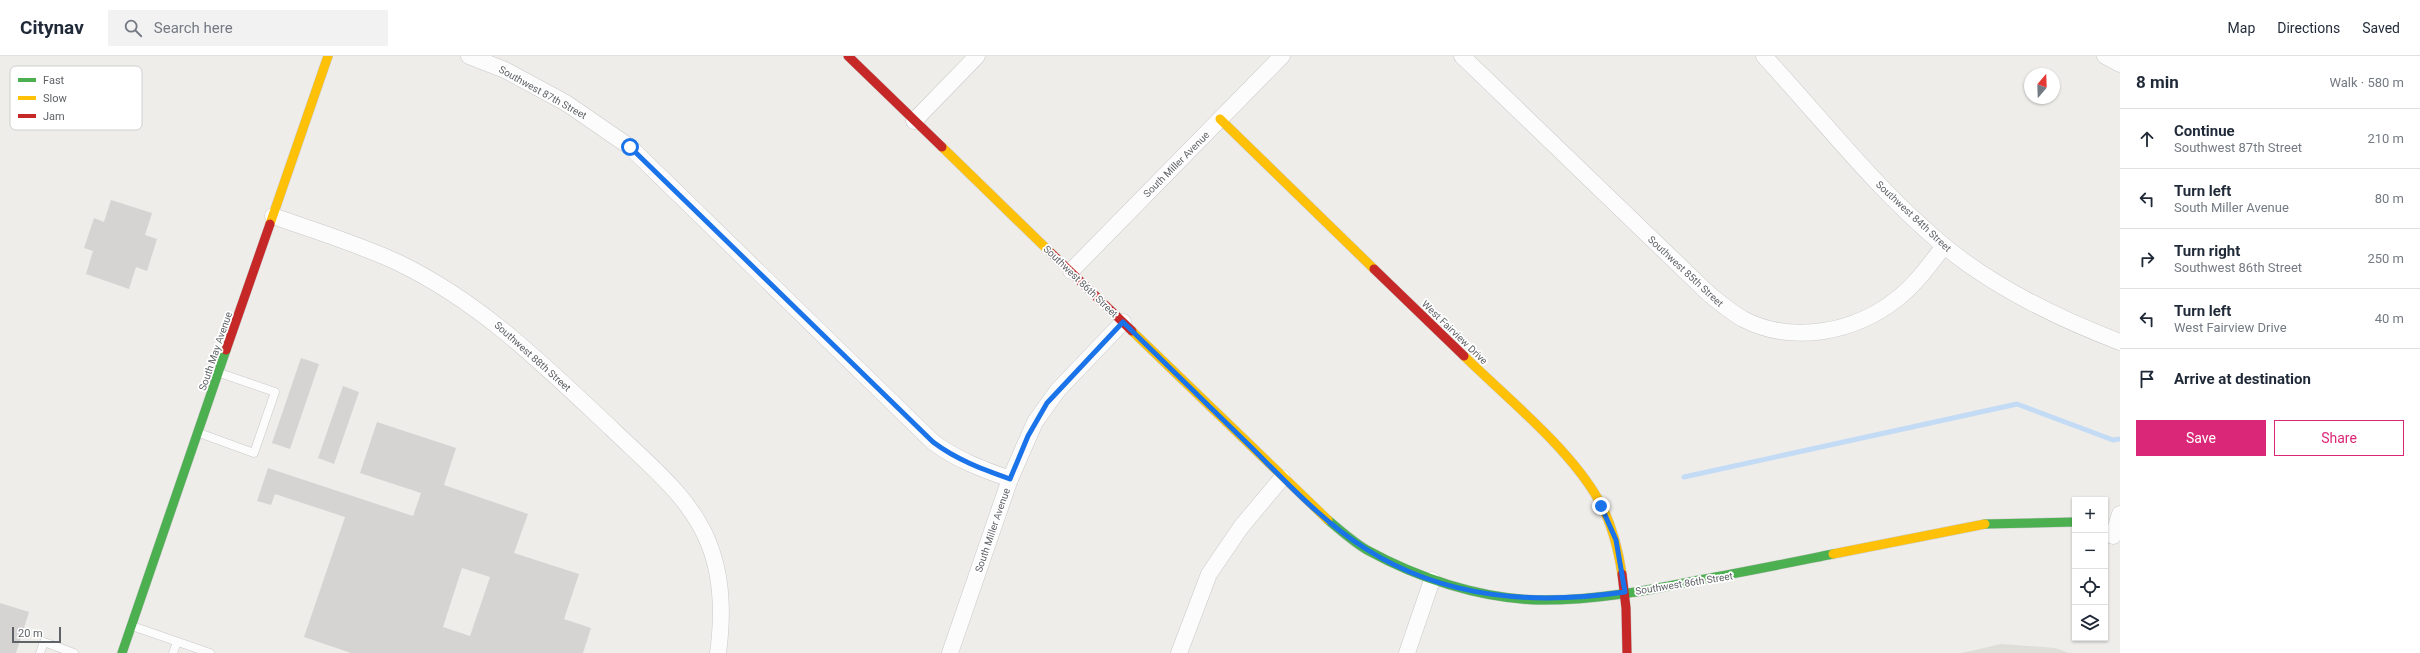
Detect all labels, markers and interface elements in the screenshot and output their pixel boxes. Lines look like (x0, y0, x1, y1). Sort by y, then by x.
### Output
search box (108, 10, 388, 46)
text: Citynav (20, 16, 84, 39)
icon: search (122, 17, 144, 39)
text: Search here (154, 19, 233, 37)
text: Map (2228, 20, 2255, 36)
text: Directions (2277, 20, 2340, 36)
text: Saved (2362, 20, 2400, 36)
street label: Southwest 87th Street (497, 64, 589, 121)
legend (10, 66, 142, 130)
north arrow (2024, 68, 2060, 104)
text: 8 min (2136, 72, 2179, 92)
text: Fast (43, 74, 65, 87)
text: Walk · 580 m (2329, 75, 2404, 90)
text: Slow (43, 92, 67, 105)
text: Jam (43, 110, 65, 123)
text: Continue (2174, 122, 2235, 140)
icon: ahead (2136, 128, 2158, 150)
street label: South Miller Avenue (1141, 129, 1211, 199)
text: 210 m (2367, 131, 2404, 146)
route start (621, 138, 639, 156)
text: Southwest 87th Street (2174, 140, 2302, 155)
street label: Southwest 84th Street (1874, 179, 1953, 254)
text: Turn left (2174, 182, 2231, 200)
icon: left (2136, 188, 2158, 210)
text: 80 m (2375, 191, 2404, 206)
text: South Miller Avenue (2174, 200, 2289, 215)
street label: Southwest 85th Street (1646, 234, 1725, 309)
text: Turn right (2174, 242, 2240, 260)
street label: Southwest 86th Street (1041, 243, 1120, 320)
icon: right (2136, 248, 2158, 270)
text: 250 m (2367, 251, 2404, 266)
text: Southwest 86th Street (2174, 260, 2302, 275)
street label: West Fairview Drive (1420, 298, 1490, 366)
text: Turn left (2174, 302, 2231, 320)
icon: left (2136, 308, 2158, 330)
street label: South May Avenue (197, 310, 234, 392)
text: 40 m (2375, 311, 2404, 326)
street label: Southwest 88th Street (492, 319, 573, 393)
text: West Fairview Drive (2174, 320, 2287, 335)
icon: arrive (2136, 368, 2158, 390)
text: Arrive at destination (2174, 370, 2311, 388)
button: Save (2136, 420, 2266, 456)
button: Share (2274, 420, 2404, 456)
street label: South Miller Avenue (973, 487, 1012, 574)
route end (1592, 497, 1610, 515)
map controls (2072, 497, 2108, 641)
button: + (2072, 497, 2108, 533)
button: − (2072, 533, 2108, 569)
button: locate (2072, 569, 2108, 605)
street label: Southwest 86th Street (1635, 570, 1734, 597)
button: layers (2072, 605, 2108, 641)
scale bar (12, 625, 61, 644)
text: 20 m (18, 627, 43, 640)

